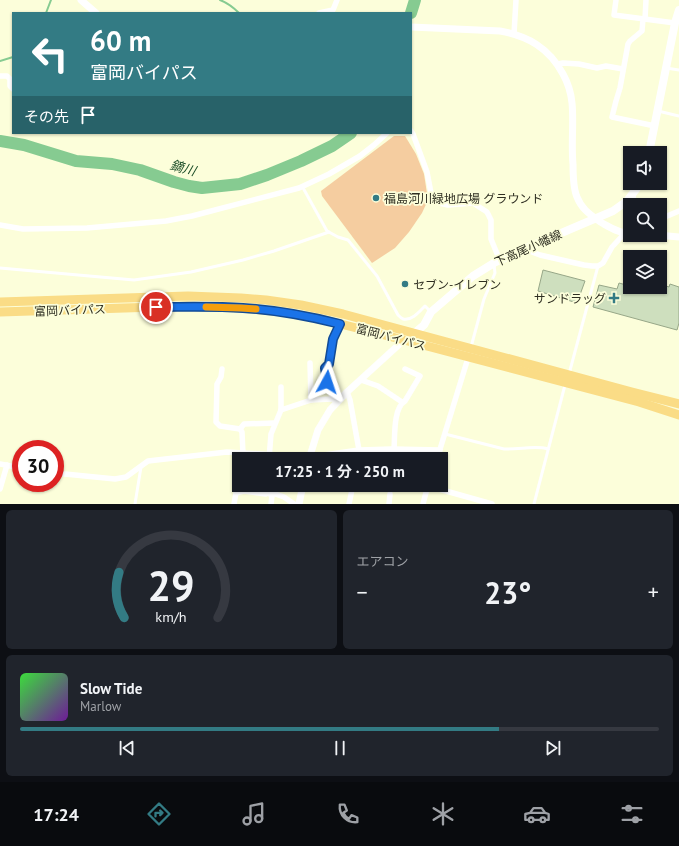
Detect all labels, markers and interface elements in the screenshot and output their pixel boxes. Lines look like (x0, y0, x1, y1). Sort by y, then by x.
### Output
text: 60 m (90, 22, 151, 59)
icon: left (24, 28, 76, 80)
text: 富岡バイパス (90, 61, 198, 84)
icon: arrive (77, 104, 99, 126)
text: その先 (24, 107, 69, 126)
map controls (623, 146, 667, 294)
button: sound (623, 146, 667, 190)
water label: 鏑川 (168, 156, 200, 180)
place label: 福島河川緑地広場 グラウンド (384, 191, 543, 206)
marker: 福島河川緑地広場 グラウンド (371, 193, 381, 203)
button: search (623, 198, 667, 242)
street label: 下高尾小幡線 (492, 227, 564, 269)
button: layers (623, 250, 667, 294)
place label: セブン-イレブン (413, 277, 501, 292)
marker: セブン-イレブン (400, 279, 410, 289)
pin (139, 290, 173, 324)
place label: サンドラッグ (534, 291, 606, 306)
marker: サンドラッグ (609, 293, 619, 303)
icon: arrive (145, 296, 167, 318)
street label: 富岡バイパス (34, 301, 106, 319)
street label: 富岡バイパス (354, 320, 428, 354)
position arrow (306, 361, 348, 403)
speed limit sign: 30 (12, 440, 64, 492)
text: 17:25 · 1 分 · 250 m (275, 462, 405, 481)
text: エアコン (357, 553, 409, 570)
text: 29 (148, 558, 195, 611)
text: 23° (484, 573, 531, 612)
text: − (357, 578, 368, 606)
text: + (648, 578, 659, 606)
text: km/h (156, 606, 187, 625)
text: Slow Tide (80, 679, 142, 698)
text: Marlow (80, 698, 121, 715)
icon: previous (116, 737, 138, 759)
icon: pause (329, 737, 351, 759)
icon: next (542, 737, 564, 759)
icon: directions (145, 800, 173, 828)
icon: music (240, 800, 268, 828)
icon: phone (334, 800, 362, 828)
icon: climate (429, 800, 457, 828)
icon: car (523, 800, 551, 828)
icon: filters (618, 800, 646, 828)
text: 17:24 (33, 803, 79, 826)

